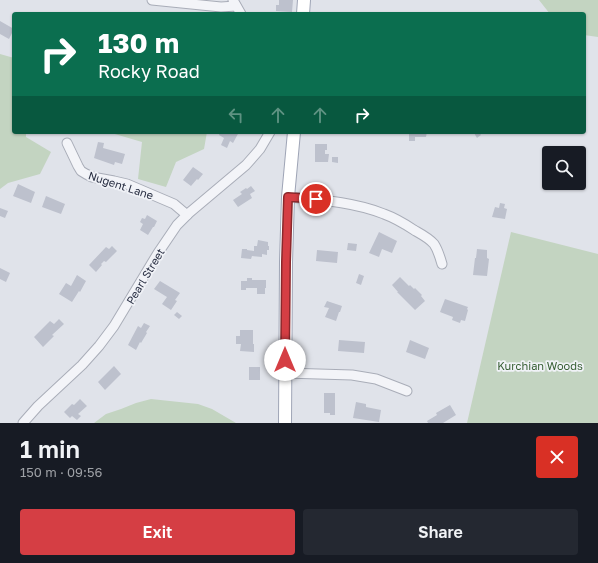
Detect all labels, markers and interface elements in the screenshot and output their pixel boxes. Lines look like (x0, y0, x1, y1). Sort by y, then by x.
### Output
text: 130 m (98, 26, 179, 59)
icon: right (32, 28, 84, 80)
text: Rocky Road (98, 60, 200, 82)
icon: left (225, 104, 247, 126)
icon: ahead (267, 104, 289, 126)
icon: ahead (309, 104, 331, 126)
icon: right (351, 104, 373, 126)
map controls (542, 146, 586, 190)
button: search (542, 146, 586, 190)
street label: Nugent Lane (87, 168, 155, 202)
pin (299, 182, 333, 216)
icon: arrive (305, 188, 327, 210)
street label: Pearl Street (123, 246, 167, 306)
position arrow (264, 339, 306, 381)
park label: Kurchian Woods (497, 359, 583, 372)
text: 1 min (20, 434, 80, 463)
button: close (536, 436, 578, 478)
text: 150 m · 09:56 (20, 464, 102, 480)
button: Exit (20, 509, 295, 555)
button: Share (303, 509, 578, 555)

